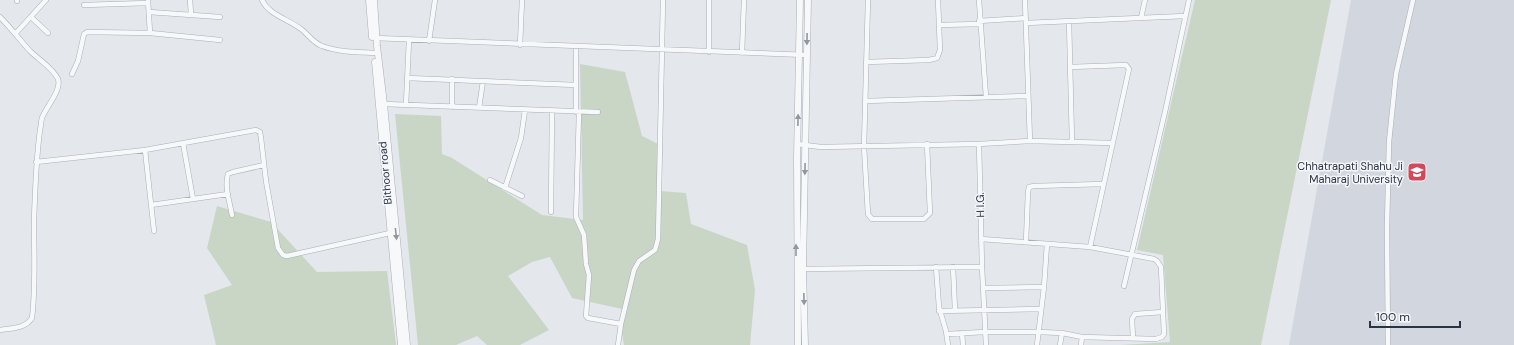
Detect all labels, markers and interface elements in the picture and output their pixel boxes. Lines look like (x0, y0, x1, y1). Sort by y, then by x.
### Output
one-way arrow (804, 33, 811, 45)
one-way arrow (795, 113, 801, 126)
street label: Bithoor road (375, 141, 395, 205)
place label: Chhatrapati Shahu Ji Maharaj University (1297, 159, 1403, 186)
school or university icon: Chhatrapati Shahu Ji Maharaj University (1406, 161, 1428, 183)
one-way arrow (802, 163, 809, 175)
street label: H I.G. (973, 192, 987, 218)
one-way arrow (393, 228, 400, 240)
one-way arrow (793, 243, 799, 256)
one-way arrow (801, 293, 807, 306)
scale bar (1370, 303, 1460, 329)
text: 100 m (1376, 309, 1410, 325)

